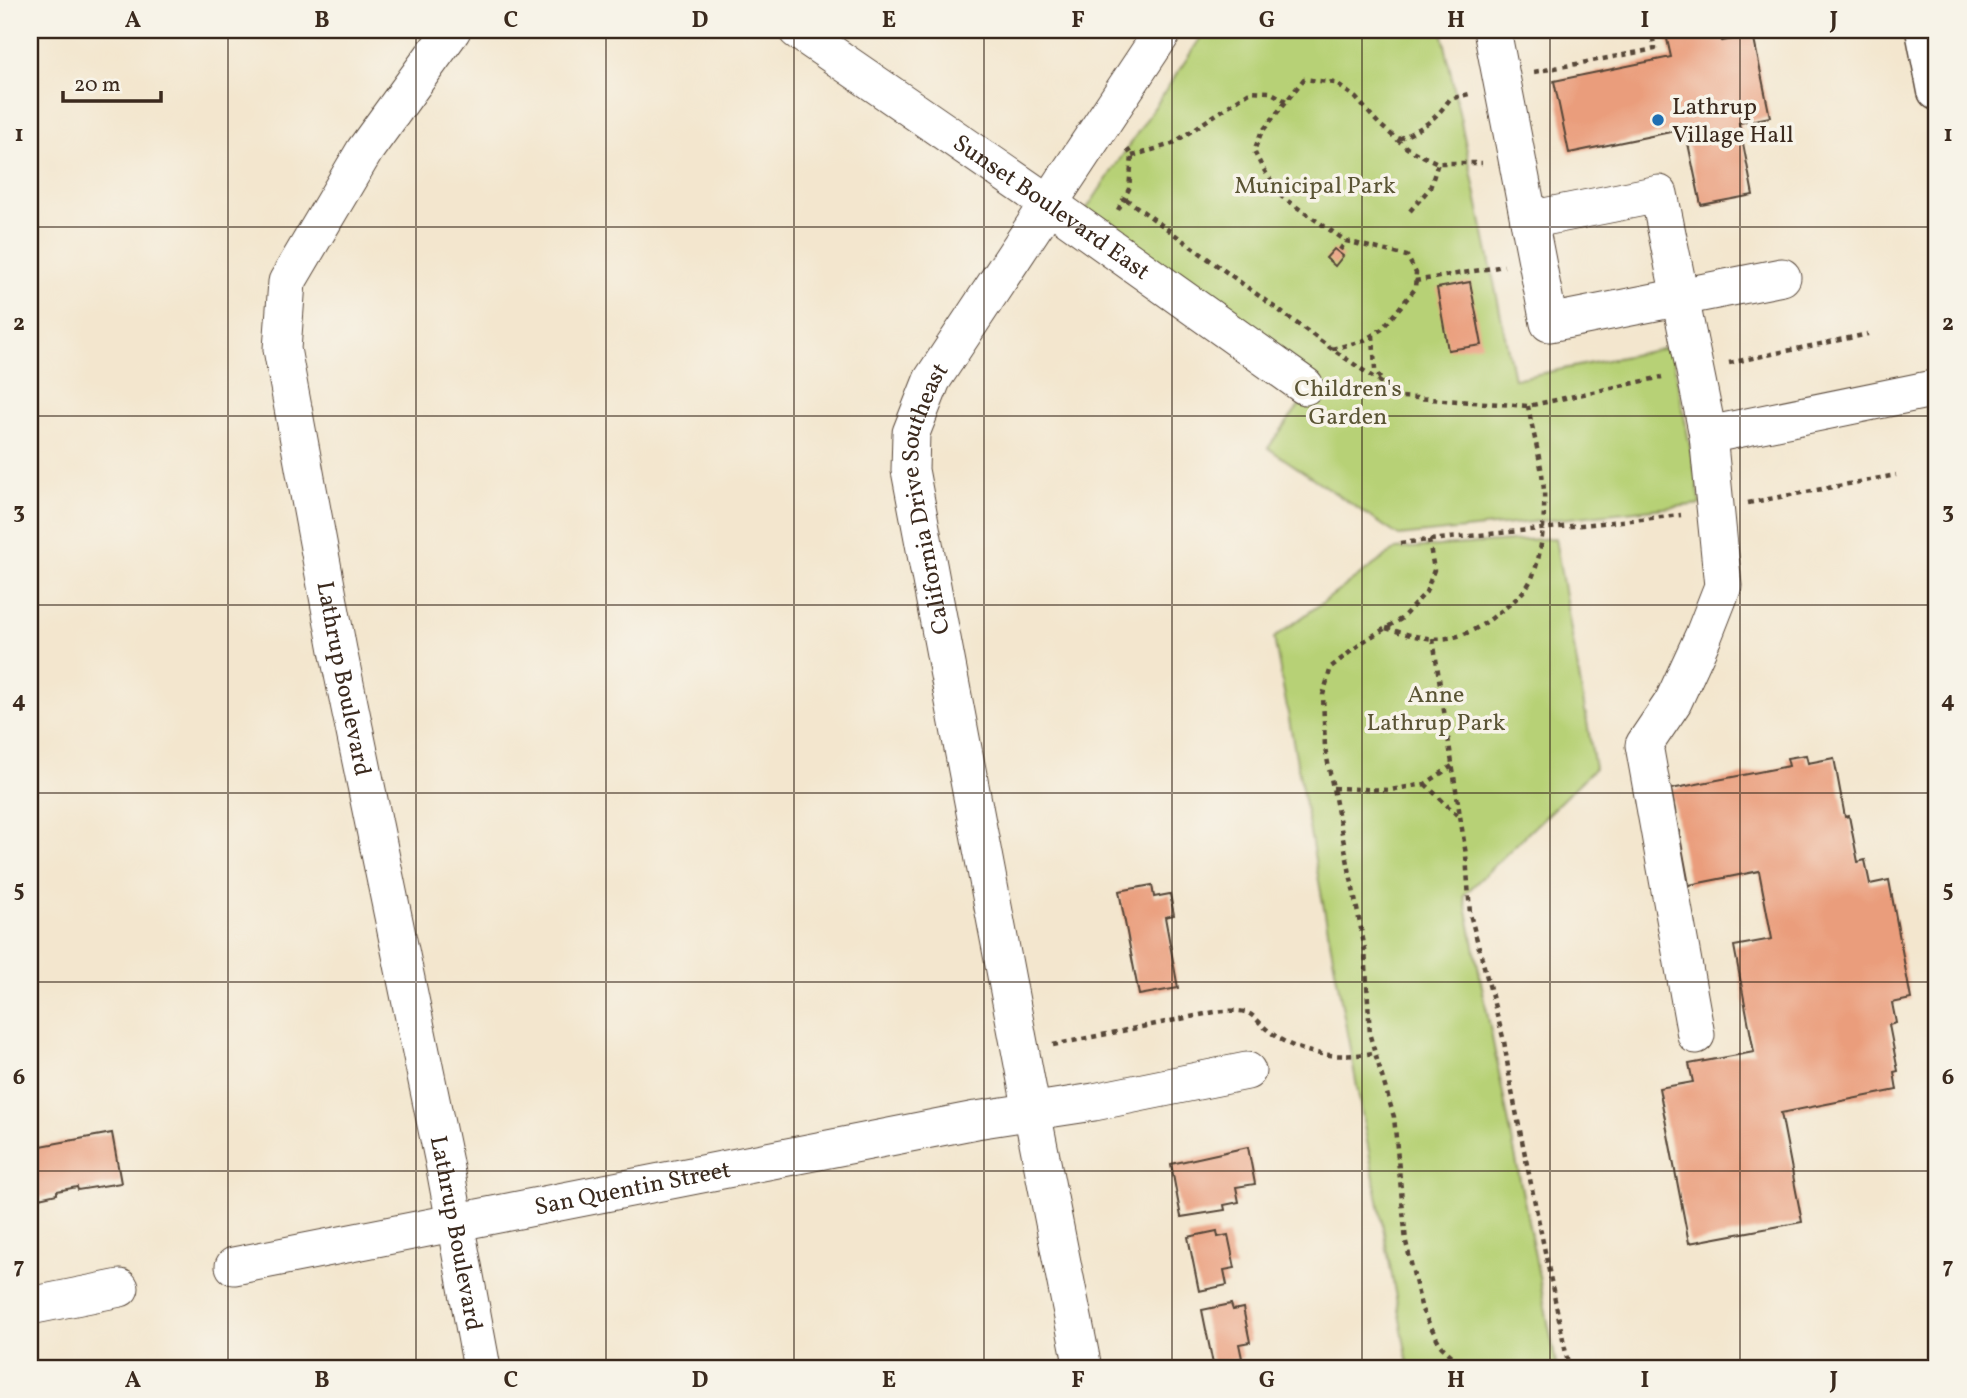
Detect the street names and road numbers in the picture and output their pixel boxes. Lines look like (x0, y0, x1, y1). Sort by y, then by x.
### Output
street label: Sunset Boulevard East (945, 127, 1156, 289)
street label: California Drive Southeast (895, 357, 960, 637)
street label: Lathrup Boulevard (307, 579, 379, 779)
street label: Lathrup Boulevard (420, 1133, 490, 1334)
street label: San Quentin Street (532, 1154, 734, 1225)

